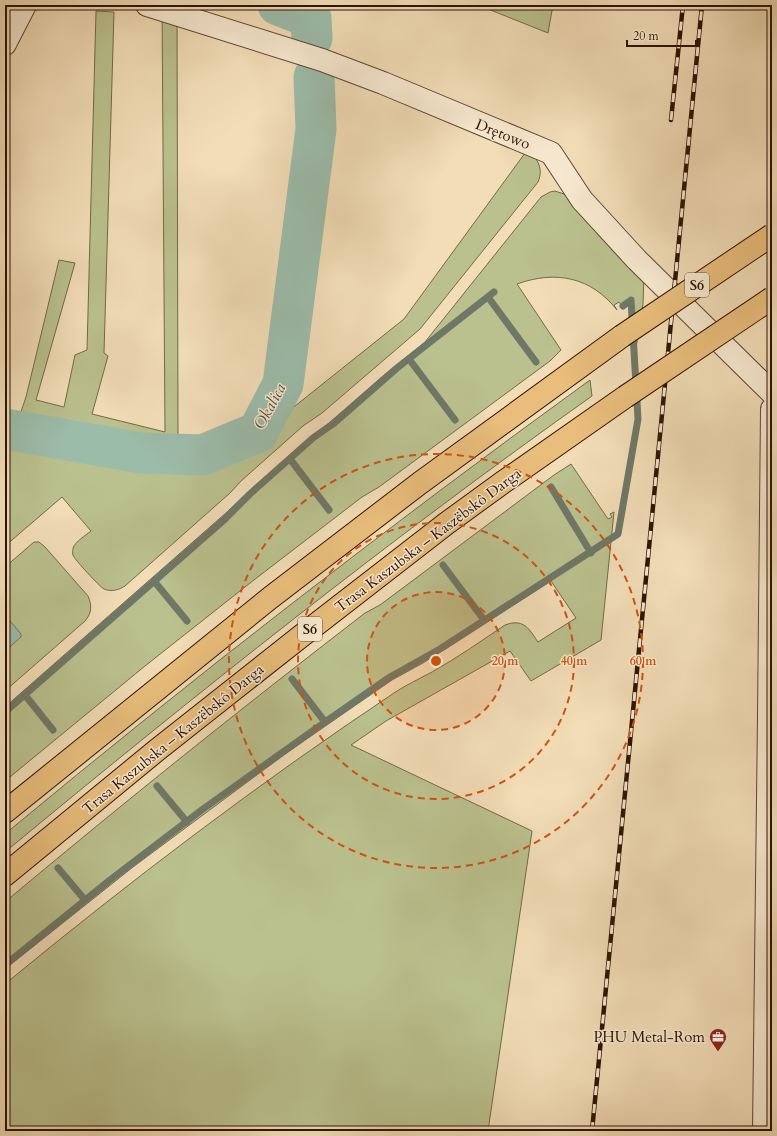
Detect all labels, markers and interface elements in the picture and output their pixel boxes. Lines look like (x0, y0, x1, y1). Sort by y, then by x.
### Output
scale bar (627, 22, 696, 48)
text: 20 m (633, 28, 660, 44)
street label: Drętowo (473, 114, 533, 154)
road number: S6 (685, 273, 709, 297)
water label: Okalica (249, 380, 291, 433)
street label: Trasa Kaszubska – Kaszëbskô Darga (331, 463, 526, 617)
road number: S6 (298, 617, 322, 641)
text: 20 m (492, 653, 519, 669)
text: 40 m (561, 653, 588, 669)
text: 60 m (630, 653, 657, 669)
centre of rings (429, 654, 443, 668)
street label: Trasa Kaszubska – Kaszëbskô Darga (78, 659, 268, 819)
place label: PHU Metal-Rom (593, 1027, 705, 1047)
office icon: PHU Metal-Rom (708, 1027, 728, 1052)

